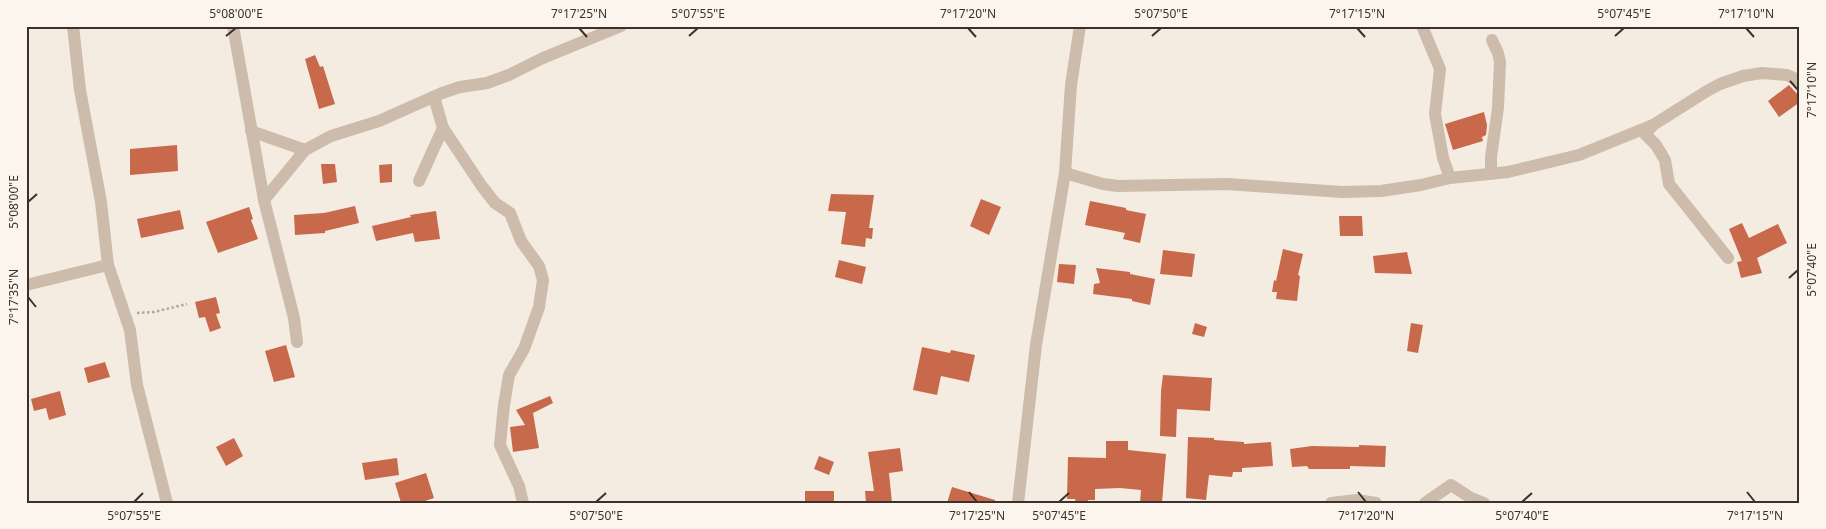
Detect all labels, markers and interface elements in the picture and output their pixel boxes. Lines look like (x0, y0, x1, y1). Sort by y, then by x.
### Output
text: 5°08'00"E (209, 5, 263, 22)
text: 7°17'25"N (551, 5, 607, 22)
text: 5°07'55"E (671, 5, 725, 22)
text: 7°17'20"N (940, 5, 996, 22)
text: 5°07'50"E (1134, 5, 1188, 22)
text: 7°17'15"N (1329, 5, 1385, 22)
text: 5°07'45"E (1597, 5, 1651, 22)
text: 7°17'10"N (1718, 5, 1774, 22)
text: 7°17'10"N (1803, 62, 1820, 118)
text: 5°08'00"E (5, 175, 22, 229)
text: 5°07'40"E (1803, 243, 1820, 297)
text: 7°17'35"N (5, 269, 22, 325)
text: 5°07'55"E (107, 507, 161, 524)
text: 5°07'50"E (569, 507, 623, 524)
text: 7°17'25"N (949, 507, 1005, 524)
text: 5°07'45"E (1032, 507, 1086, 524)
text: 7°17'20"N (1338, 507, 1394, 524)
text: 5°07'40"E (1495, 507, 1549, 524)
text: 7°17'15"N (1727, 507, 1783, 524)

